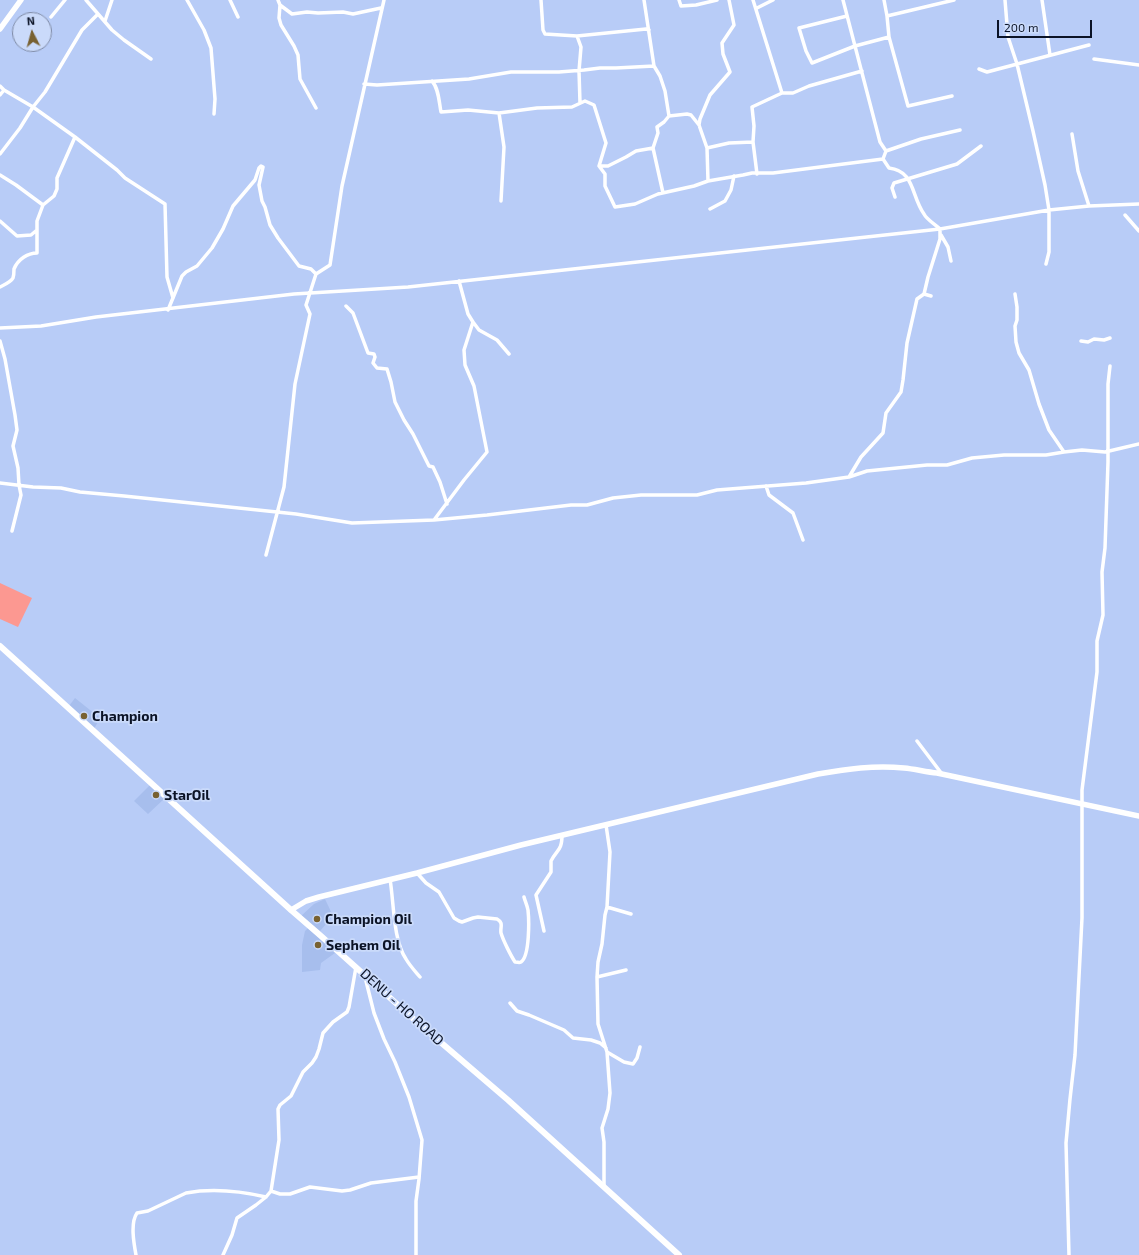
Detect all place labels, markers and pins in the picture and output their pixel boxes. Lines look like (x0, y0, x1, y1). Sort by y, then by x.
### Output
place label: Champion (92, 708, 158, 724)
marker: Champion (79, 711, 89, 721)
place label: StarOil (164, 787, 210, 803)
marker: StarOil (151, 790, 161, 800)
place label: Champion Oil (325, 911, 412, 927)
marker: Champion Oil (312, 914, 322, 924)
place label: Sephem Oil (326, 937, 400, 953)
marker: Sephem Oil (313, 940, 323, 950)

